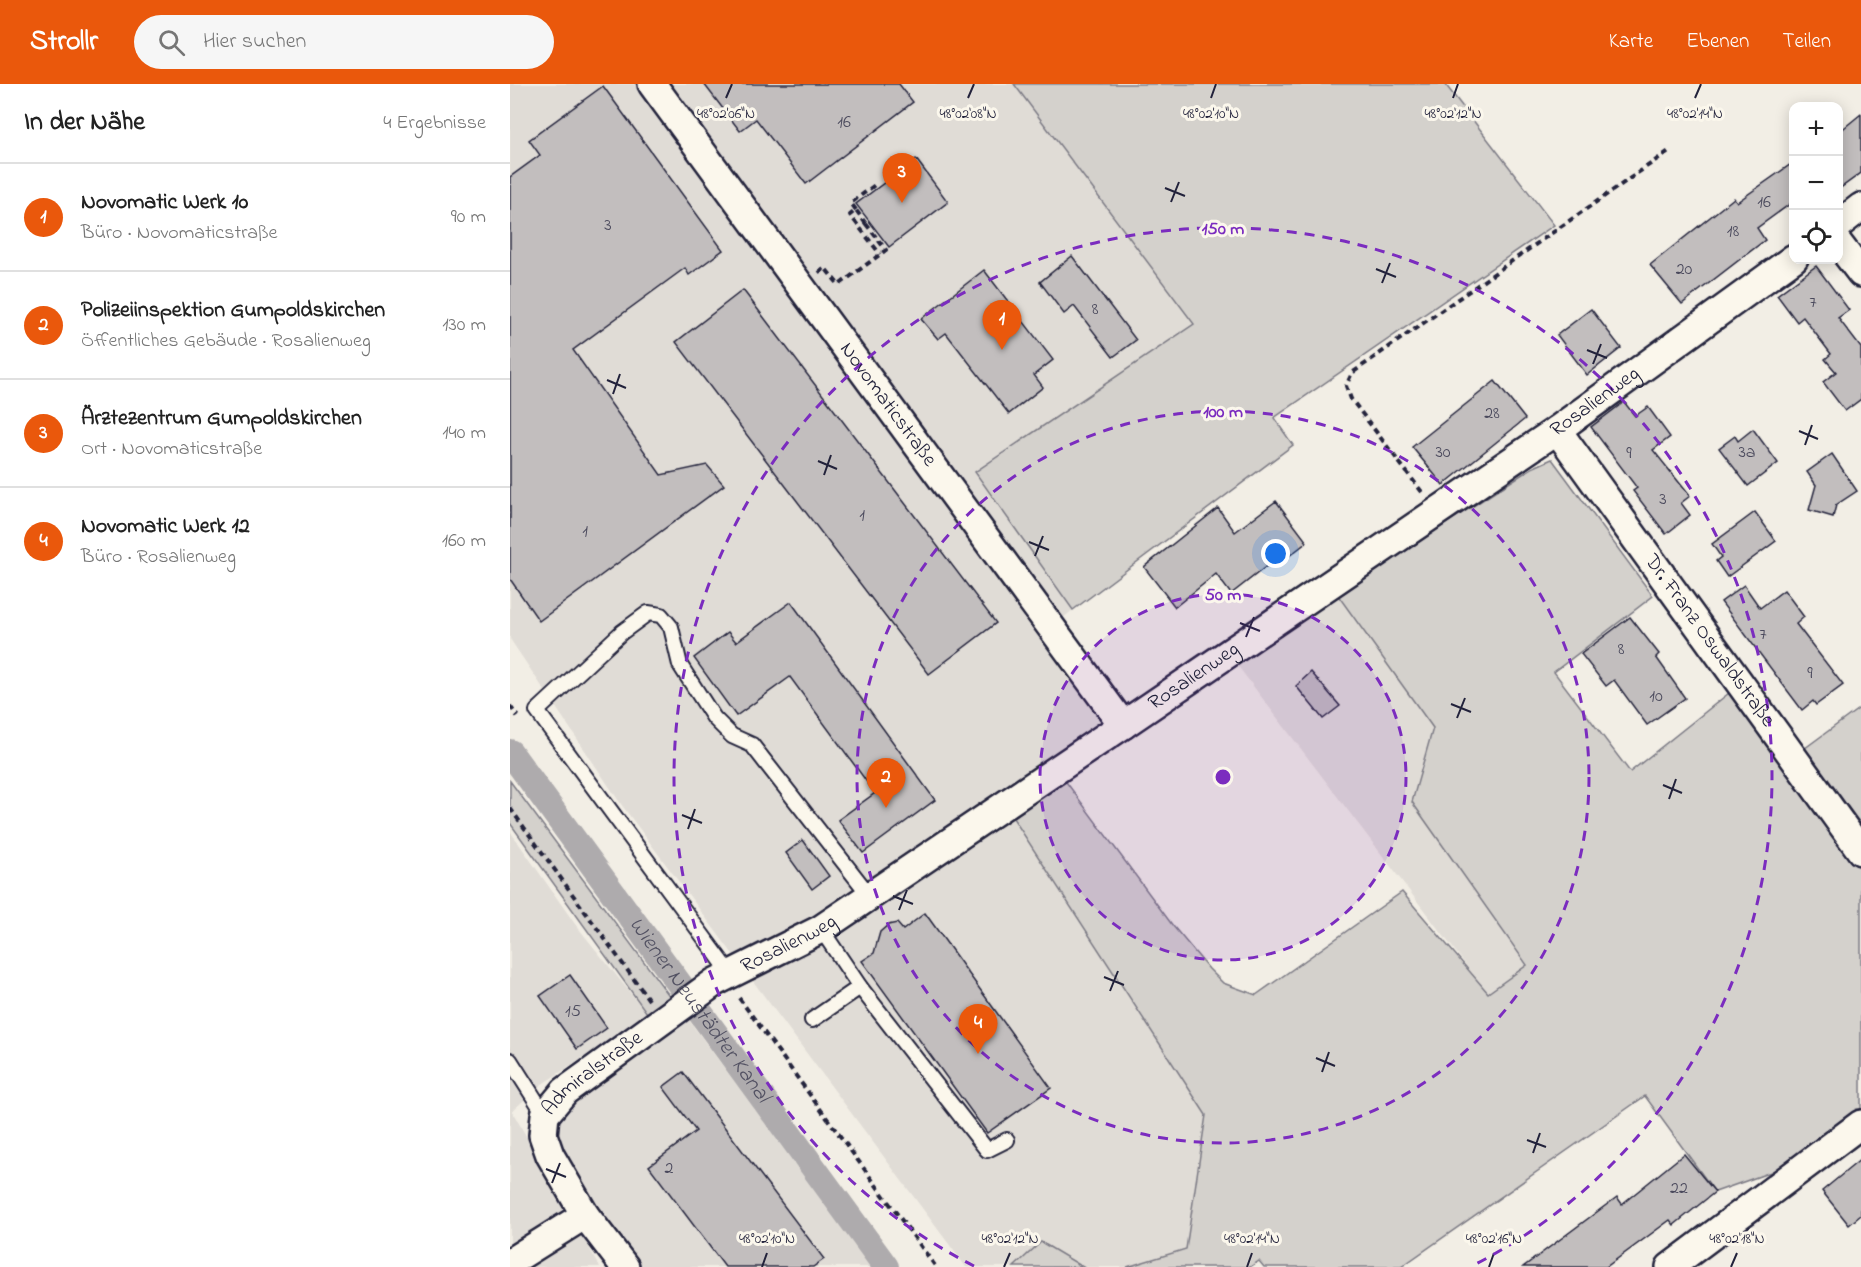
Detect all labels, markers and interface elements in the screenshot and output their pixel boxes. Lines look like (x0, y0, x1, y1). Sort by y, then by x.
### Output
search box (134, 15, 554, 69)
text: Strollr (30, 22, 98, 63)
icon: search (155, 26, 188, 59)
text: Hier suchen (203, 26, 306, 58)
text: Karte (1609, 27, 1653, 57)
text: Ebenen (1686, 27, 1749, 57)
text: Teilen (1782, 27, 1831, 57)
map controls (1789, 102, 1843, 264)
button: + (1789, 102, 1843, 156)
text: 48°02'06"N (697, 103, 755, 125)
text: 48°02'08"N (939, 103, 997, 125)
text: 48°02'10"N (1183, 103, 1239, 125)
text: 48°02'12"N (1424, 103, 1482, 125)
text: 48°02'14"N (1667, 103, 1723, 125)
text: In der Nähe (24, 104, 145, 142)
text: 4 Ergebnisse (383, 109, 486, 138)
house number: 16 (837, 110, 851, 136)
pin: 3 (882, 154, 922, 203)
button: − (1789, 156, 1843, 210)
text: Novomatic Werk 10 (81, 187, 248, 219)
house number: 16 (1757, 190, 1771, 216)
text: 1 (40, 203, 47, 232)
text: 90 m (451, 203, 486, 232)
button: locate (1789, 210, 1843, 264)
house number: 3 (604, 213, 612, 239)
text: 150 m (1202, 217, 1244, 243)
text: Büro · Novomaticstraße (81, 219, 278, 248)
house number: 18 (1727, 219, 1739, 245)
house number: 20 (1676, 257, 1693, 283)
house number: 7 (1809, 290, 1817, 316)
text: Polizeiinspektion Gumpoldskirchen (81, 295, 385, 327)
house number: 8 (1092, 297, 1099, 323)
pin: 1 (982, 300, 1022, 350)
text: 2 (39, 311, 48, 340)
text: 130 m (442, 311, 486, 340)
text: Öffentliches Gebäude · Rosalienweg (81, 327, 371, 356)
street label: Novomaticstraße (832, 336, 944, 474)
street label: Rosalienweg (1544, 359, 1647, 445)
text: 100 m (1203, 400, 1243, 426)
house number: 28 (1484, 401, 1500, 427)
text: Ärztezentrum Gumpoldskirchen (81, 403, 362, 435)
text: 3 (39, 419, 48, 448)
text: 140 m (442, 419, 486, 448)
text: Ort · Novomaticstraße (81, 435, 262, 464)
house number: 30 (1435, 440, 1451, 466)
house number: 3a (1738, 440, 1756, 466)
house number: 9 (1626, 441, 1632, 467)
house number: 3 (1659, 487, 1667, 513)
house number: 1 (859, 503, 865, 529)
text: Novomatic Werk 12 (81, 511, 250, 543)
house number: 1 (582, 519, 588, 545)
text: 4 (39, 527, 48, 556)
text: 160 m (442, 527, 486, 556)
your location (1261, 539, 1290, 568)
text: Büro · Rosalienweg (81, 543, 236, 572)
street label: Dr. Franz Oswaldstraße (1636, 547, 1782, 734)
text: 50 m (1205, 583, 1241, 609)
house number: 7 (1759, 622, 1767, 648)
street label: Rosalienweg (1143, 635, 1247, 718)
house number: 8 (1618, 637, 1625, 663)
house number: 9 (1807, 661, 1813, 687)
house number: 10 (1649, 684, 1663, 710)
pin: 2 (866, 758, 905, 808)
centre of rings (1213, 767, 1233, 787)
street label: Rosalienweg (736, 907, 844, 982)
water label: Wiener Neustädter Kanal (620, 911, 779, 1112)
house number: 15 (565, 999, 581, 1025)
pin: 4 (958, 1004, 998, 1054)
street label: Admiralstraße (535, 1024, 650, 1123)
house number: 2 (665, 1156, 674, 1182)
house number: 22 (1670, 1176, 1688, 1202)
text: 48°02'10"N (739, 1228, 795, 1250)
text: 48°02'12"N (981, 1228, 1039, 1250)
text: 48°02'14"N (1224, 1228, 1280, 1250)
text: 48°02'16"N (1466, 1228, 1522, 1250)
text: 48°02'18"N (1709, 1228, 1765, 1250)

